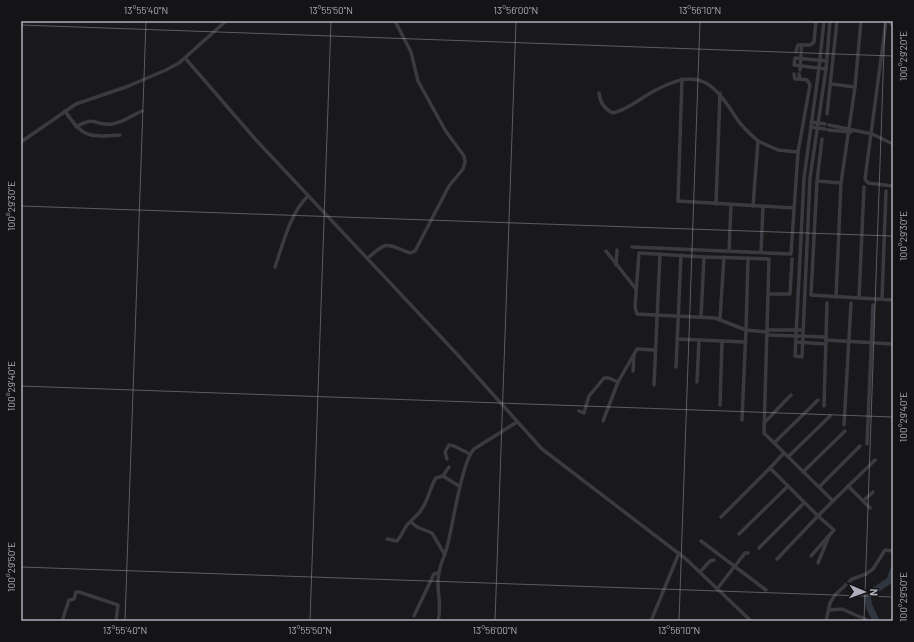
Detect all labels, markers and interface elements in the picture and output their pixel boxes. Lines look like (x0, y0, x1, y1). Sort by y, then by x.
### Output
text: 13°55'40"N (124, 4, 168, 16)
text: 13°55'50"N (309, 4, 353, 16)
text: 13°56'00"N (494, 4, 538, 16)
text: 13°56'10"N (679, 4, 721, 16)
text: 100°29'20"E (897, 31, 909, 81)
text: 100°29'30"E (5, 181, 17, 231)
text: 100°29'30"E (897, 211, 909, 261)
text: 100°29'40"E (5, 361, 17, 411)
text: 100°29'40"E (897, 392, 909, 442)
text: 100°29'50"E (5, 542, 17, 592)
north arrow (844, 572, 884, 612)
text: 100°29'50"E (897, 572, 909, 622)
text: N (868, 588, 881, 596)
text: 13°55'40"N (103, 624, 147, 636)
text: 13°55'50"N (288, 624, 332, 636)
text: 13°56'00"N (473, 624, 517, 636)
text: 13°56'10"N (658, 624, 700, 636)

